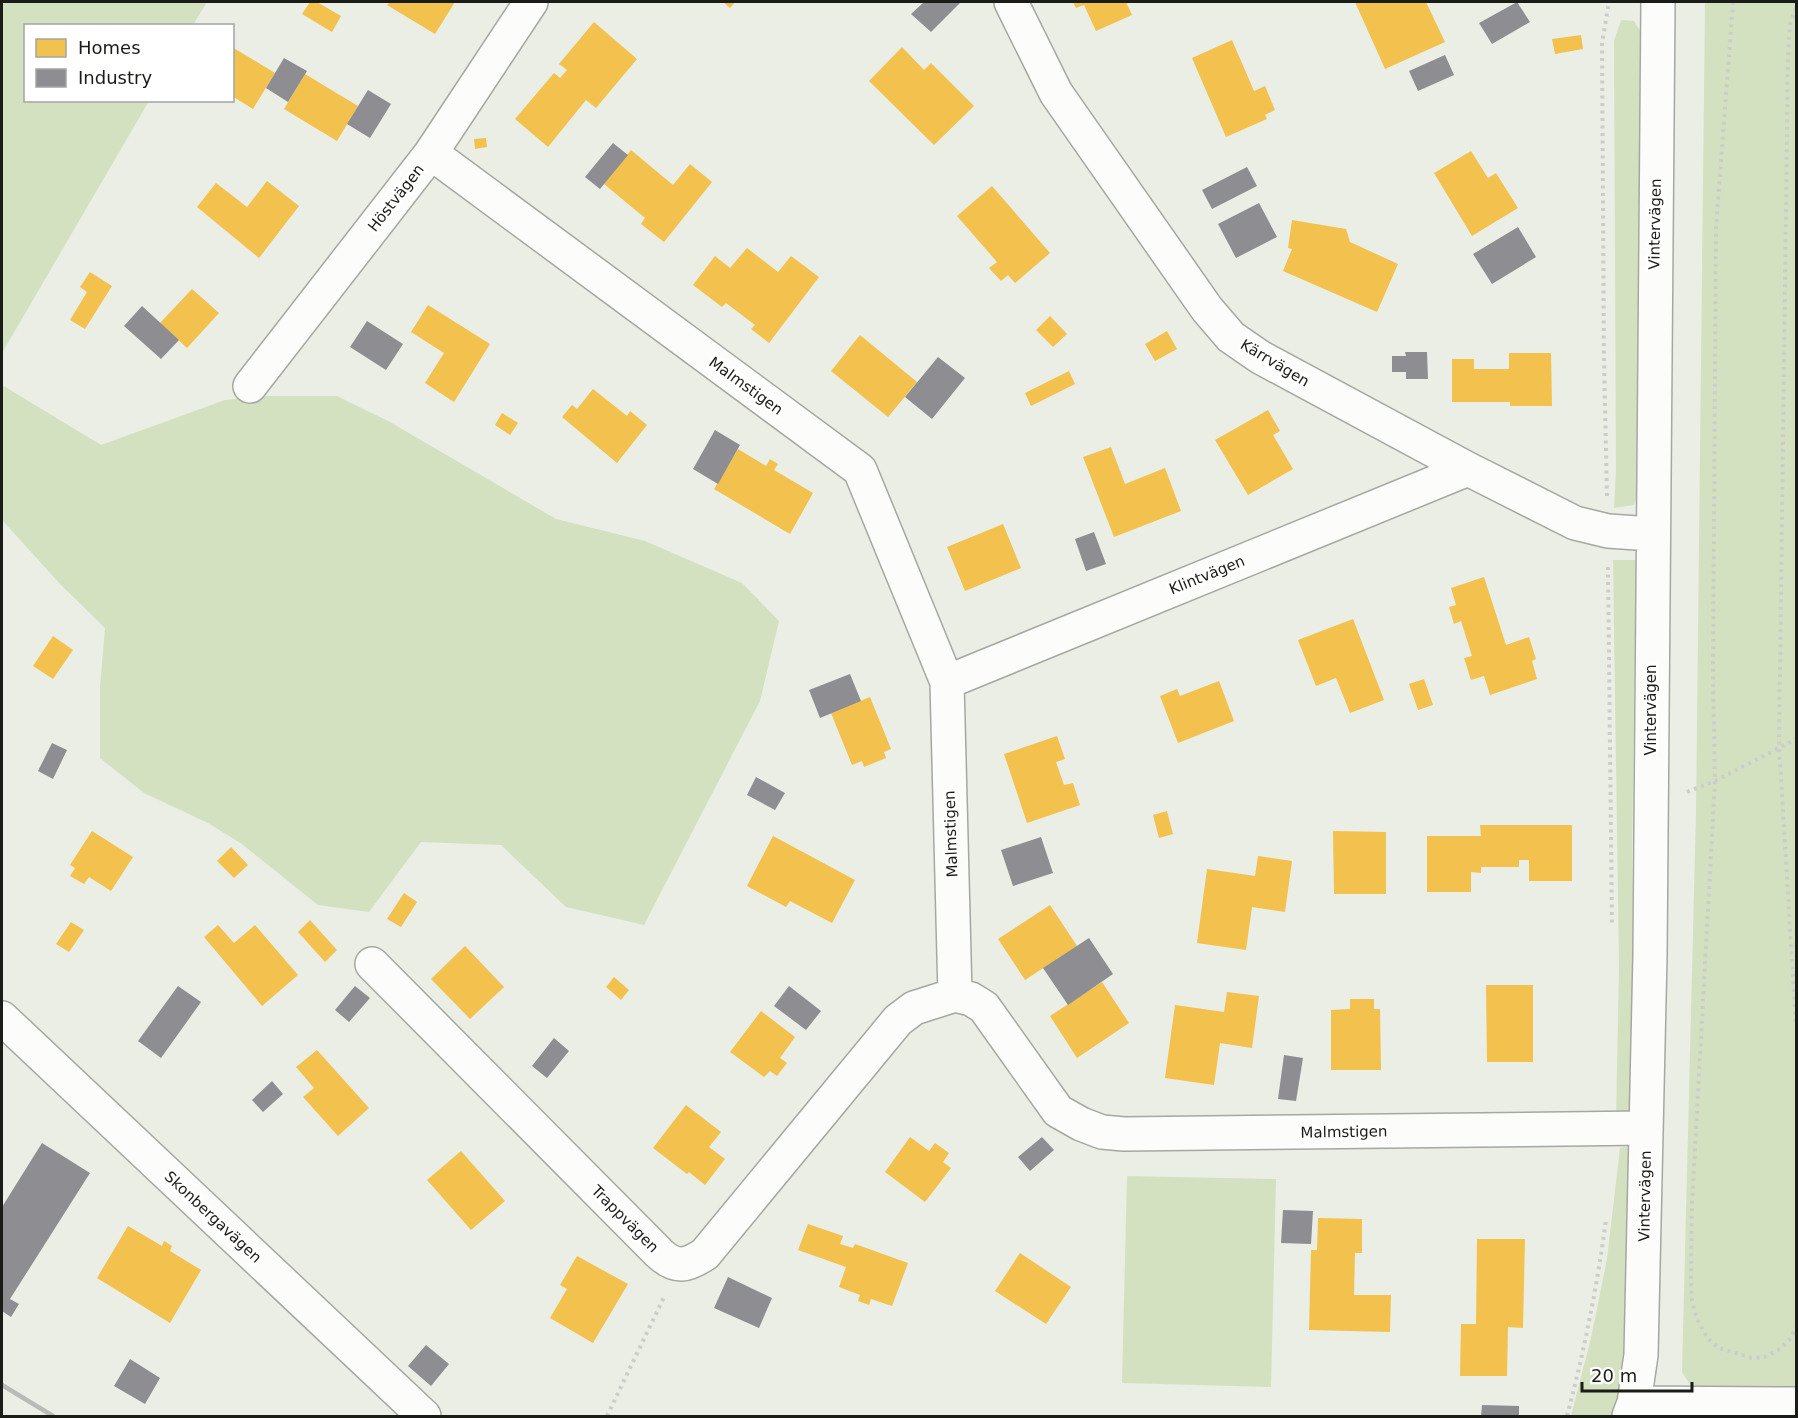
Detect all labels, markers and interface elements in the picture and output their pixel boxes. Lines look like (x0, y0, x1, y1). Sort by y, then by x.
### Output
legend (24, 24, 234, 102)
text: Homes (78, 37, 141, 58)
text: Industry (78, 67, 152, 88)
street label: Höstvägen (364, 161, 428, 235)
street label: Vintervägen (1645, 178, 1665, 270)
street label: Kärrvägen (1237, 335, 1313, 391)
street label: Malmstigen (705, 353, 787, 419)
street label: Klintvägen (1167, 552, 1247, 598)
street label: Vintervägen (1642, 664, 1660, 756)
street label: Malmstigen (940, 790, 962, 878)
street label: Malmstigen (1300, 1122, 1388, 1142)
street label: Vintervägen (1635, 1150, 1655, 1242)
street label: Skonbergavägen (161, 1167, 265, 1267)
street label: Trappvägen (587, 1181, 662, 1256)
scale bar (1582, 1355, 1692, 1393)
text: 20 m (1591, 1365, 1637, 1386)

